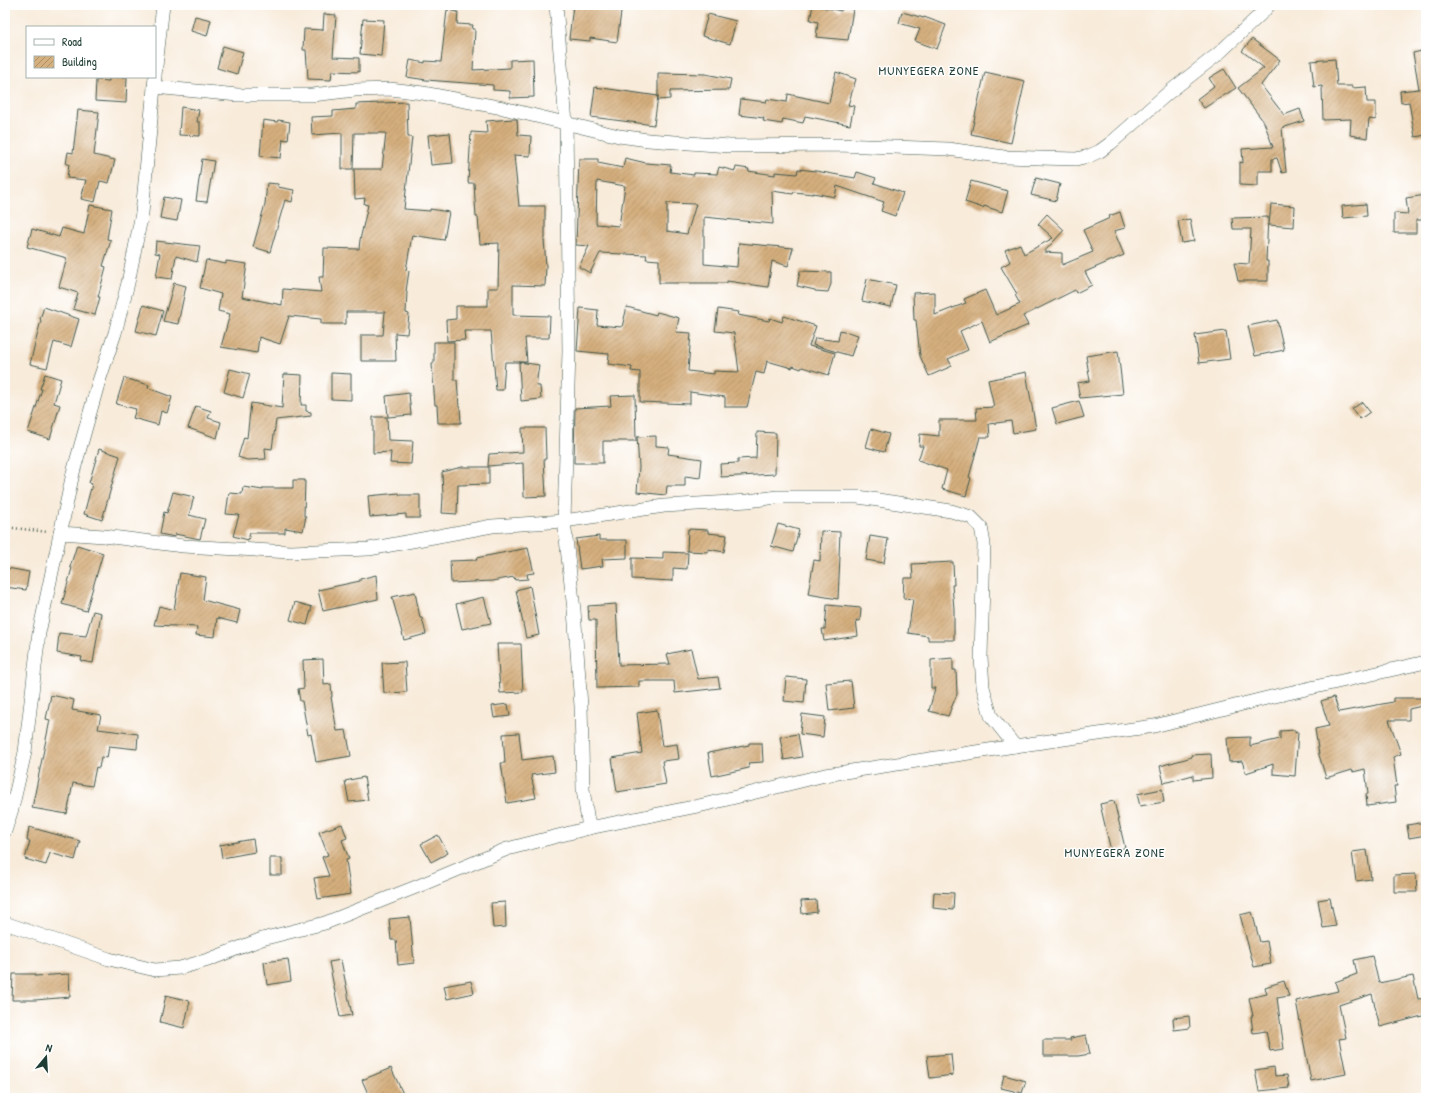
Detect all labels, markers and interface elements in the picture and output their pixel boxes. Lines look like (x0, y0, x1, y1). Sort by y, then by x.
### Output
legend (26, 26, 156, 78)
text: Road (62, 33, 82, 50)
text: Building (62, 53, 97, 70)
district label: MUNYEGERA ZONE (879, 61, 980, 79)
district label: MUNYEGERA ZONE (1065, 843, 1166, 861)
north arrow (26, 1037, 66, 1077)
text: N (44, 1040, 54, 1055)

